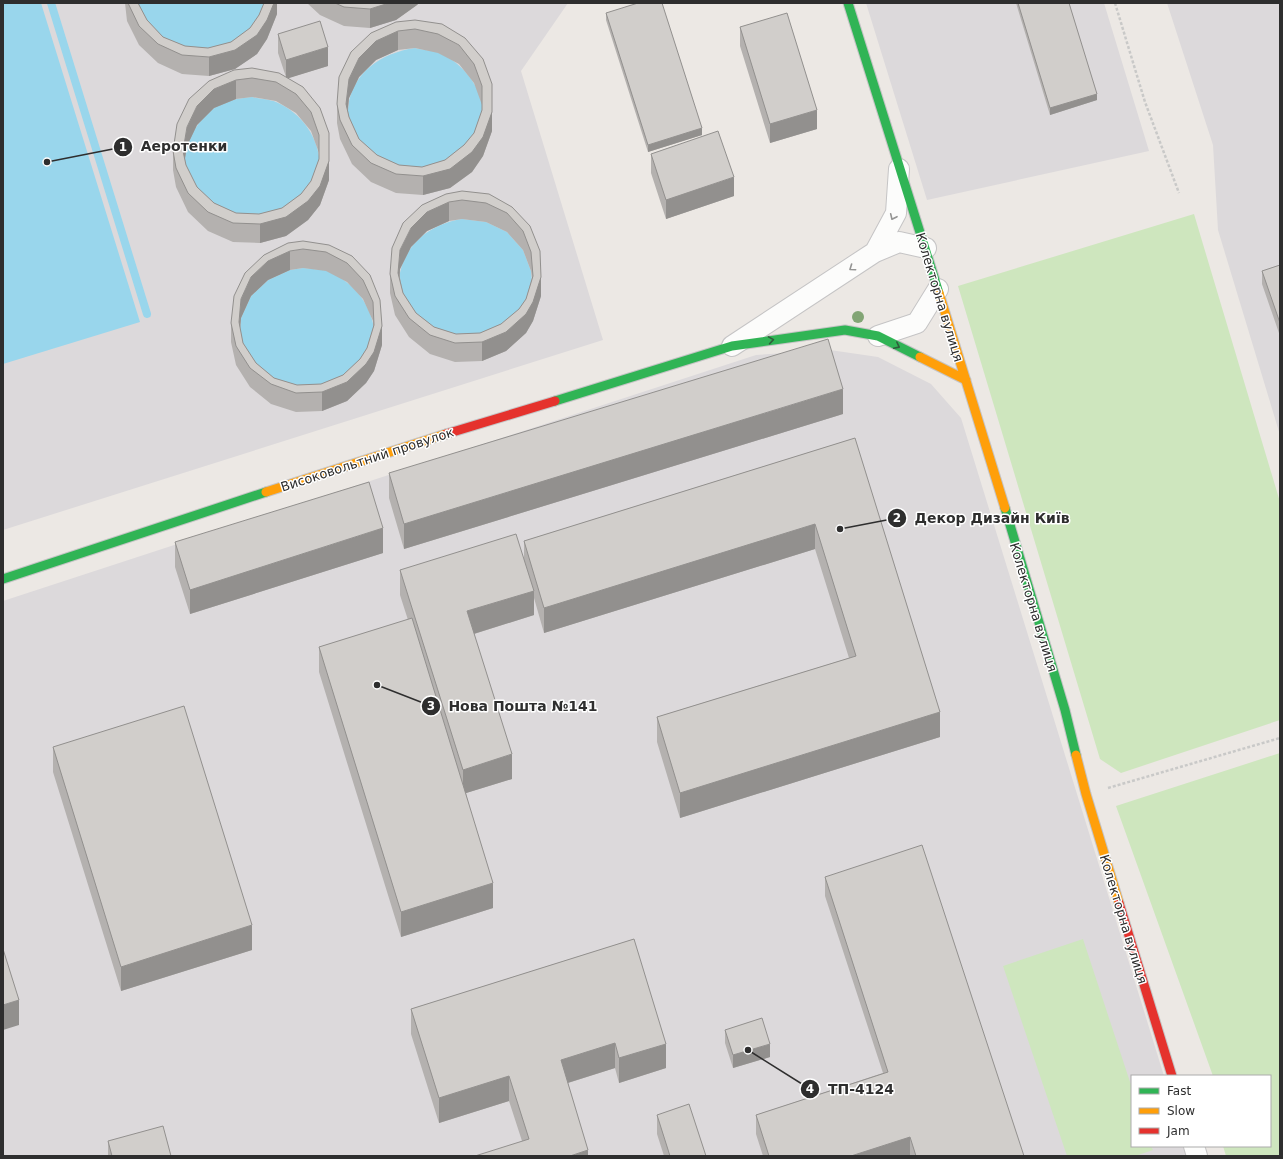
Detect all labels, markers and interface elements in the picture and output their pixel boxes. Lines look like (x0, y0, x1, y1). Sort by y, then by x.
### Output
callout: Аеротенки (113, 134, 235, 160)
text: Аеротенки (141, 138, 227, 154)
text: 1 (119, 140, 127, 154)
one-way arrow (890, 213, 898, 221)
street label: Колекторна вулиця (913, 231, 966, 364)
one-way arrow (850, 263, 857, 270)
one-way arrow (768, 336, 774, 345)
one-way arrow (893, 341, 900, 348)
street label: Високовольтний провулок (279, 424, 456, 495)
callout: Декор Дизайн Київ (887, 505, 1078, 531)
text: Декор Дизайн Київ (914, 510, 1070, 526)
text: 2 (893, 511, 901, 525)
street label: Колекторна вулиця (1007, 541, 1060, 674)
callout: Нова Пошта №141 (421, 693, 606, 719)
text: Нова Пошта №141 (448, 698, 598, 714)
text: 3 (427, 699, 435, 713)
street label: Колекторна вулиця (1097, 853, 1150, 986)
legend (1131, 1075, 1271, 1147)
callout: ТП-4124 (800, 1076, 902, 1102)
text: ТП-4124 (828, 1081, 894, 1097)
text: 4 (806, 1082, 814, 1096)
text: Fast (1167, 1084, 1191, 1098)
text: Slow (1167, 1104, 1195, 1118)
text: Jam (1166, 1124, 1190, 1138)

